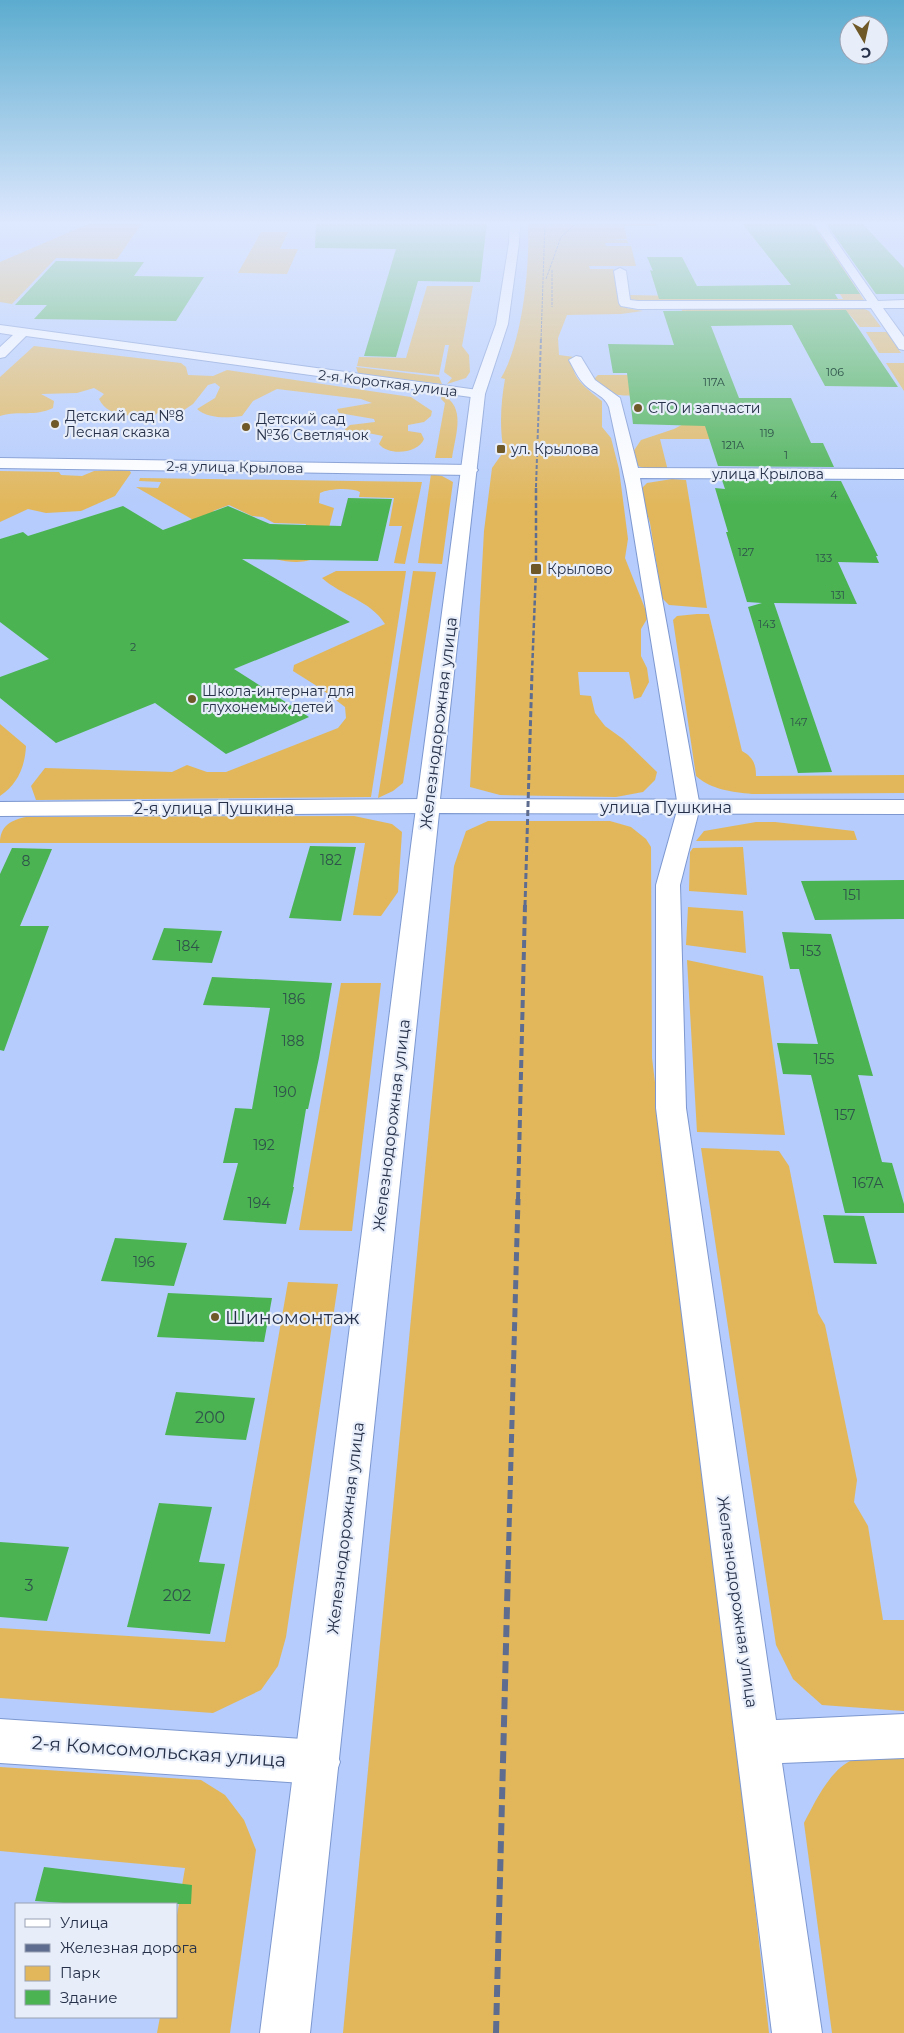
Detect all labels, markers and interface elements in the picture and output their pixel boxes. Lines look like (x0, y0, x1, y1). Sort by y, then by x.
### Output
north arrow (839, 15, 889, 65)
text: С (860, 43, 872, 63)
house number: 106 (826, 365, 844, 379)
street label: 2-я Короткая улица (317, 366, 459, 400)
house number: 117А (703, 375, 726, 389)
place label: СТО и запчасти (648, 399, 760, 417)
marker: СТО и запчасти (632, 402, 644, 414)
place label: Детский сад №8 Лесная сказка (65, 407, 184, 441)
place label: Детский сад №36 Светлячок (256, 410, 369, 444)
marker: Детский сад №8 Лесная сказка (49, 418, 61, 430)
marker: Детский сад №36 Светлячок (240, 421, 252, 433)
house number: 119 (760, 426, 775, 440)
house number: 121А (722, 438, 745, 452)
place label: ул. Крылова (510, 440, 599, 458)
marker: ул. Крылова (495, 443, 507, 455)
house number: 1 (784, 448, 788, 462)
street label: 2-я улица Крылова (166, 457, 304, 477)
street label: улица Крылова (711, 465, 824, 483)
house number: 4 (830, 488, 838, 502)
house number: 127 (738, 545, 754, 559)
house number: 133 (816, 551, 832, 565)
place label: Крылово (547, 560, 613, 578)
marker: Крылово (529, 562, 543, 576)
house number: 131 (831, 588, 845, 602)
street label: Железнодорожная улица (416, 616, 461, 830)
house number: 143 (758, 617, 776, 631)
house number: 2 (130, 640, 136, 654)
place label: Школа-интернат для глухонемых детей (202, 682, 354, 716)
marker: Школа-интернат для глухонемых детей (186, 693, 198, 705)
house number: 147 (790, 715, 808, 729)
street label: улица Пушкина (599, 798, 732, 817)
street label: 2-я улица Пушкина (134, 799, 294, 818)
house number: 182 (320, 851, 342, 869)
house number: 8 (22, 852, 31, 870)
house number: 151 (843, 886, 861, 904)
house number: 184 (176, 937, 200, 955)
house number: 153 (801, 942, 822, 960)
house number: 186 (283, 990, 306, 1008)
street label: Железнодорожная улица (369, 1018, 414, 1232)
house number: 188 (282, 1032, 305, 1050)
house number: 155 (814, 1050, 834, 1068)
house number: 190 (274, 1083, 296, 1101)
house number: 157 (834, 1106, 856, 1124)
house number: 192 (253, 1136, 275, 1154)
house number: 167А (852, 1174, 884, 1192)
house number: 194 (248, 1194, 271, 1212)
house number: 196 (133, 1253, 156, 1271)
place label: Шиномонтаж (225, 1306, 360, 1329)
marker: Шиномонтаж (209, 1311, 221, 1323)
house number: 200 (195, 1408, 225, 1427)
street label: Железнодорожная улица (323, 1421, 368, 1635)
street label: Железнодорожная улица (713, 1495, 762, 1709)
house number: 3 (24, 1576, 34, 1595)
house number: 202 (163, 1586, 191, 1605)
street label: 2-я Комсомольская улица (31, 1731, 287, 1772)
legend (15, 1903, 178, 2018)
text: Улица (60, 1913, 108, 1932)
text: Железная дорога (60, 1938, 197, 1957)
text: Парк (60, 1963, 100, 1982)
text: Здание (60, 1988, 118, 2007)

